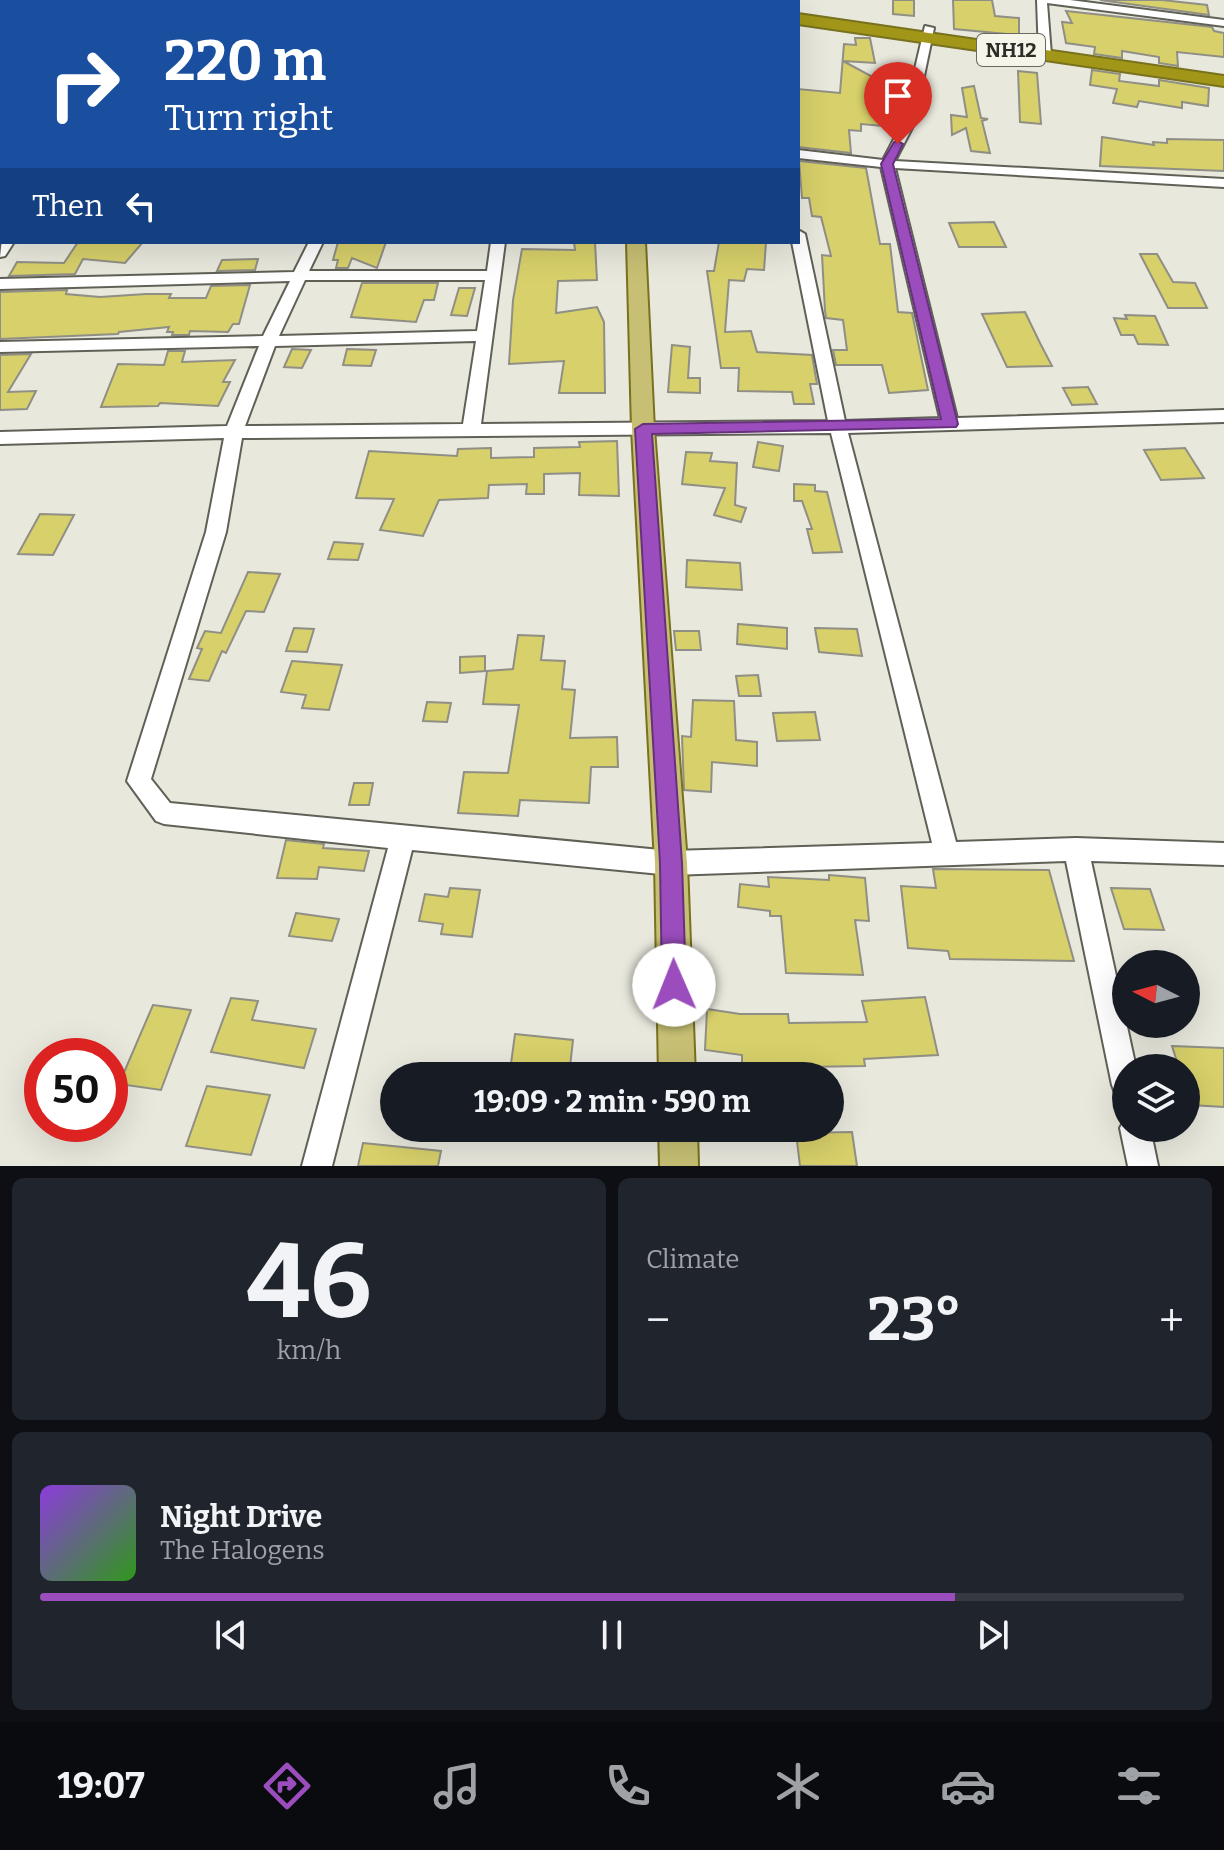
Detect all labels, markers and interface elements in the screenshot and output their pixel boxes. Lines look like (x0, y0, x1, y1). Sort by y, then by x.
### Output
text: 220 m (164, 28, 326, 95)
icon: right (32, 32, 136, 136)
road number: NH12 (977, 34, 1045, 66)
pin (864, 62, 932, 144)
icon: arrive (876, 74, 920, 118)
text: Turn right (164, 96, 333, 140)
icon: left (119, 184, 163, 228)
text: Then (32, 188, 103, 224)
position arrow (632, 943, 716, 1027)
north arrow (1112, 950, 1200, 1038)
map controls (1112, 950, 1200, 1142)
speed limit sign: 50 (24, 1038, 128, 1142)
button: layers (1112, 1054, 1200, 1142)
text: 19:09 · 2 min · 590 m (474, 1084, 750, 1120)
text: 46 (247, 1220, 371, 1345)
text: Climate (646, 1244, 740, 1275)
text: 23° (867, 1284, 962, 1356)
text: − (646, 1294, 670, 1347)
text: + (1159, 1294, 1184, 1347)
text: km/h (277, 1335, 341, 1366)
text: Night Drive (160, 1499, 322, 1535)
text: The Halogens (160, 1535, 325, 1566)
icon: previous (209, 1613, 253, 1657)
icon: pause (590, 1613, 634, 1657)
icon: next (971, 1613, 1015, 1657)
icon: directions (259, 1758, 315, 1814)
icon: music (429, 1758, 485, 1814)
icon: phone (600, 1758, 656, 1814)
icon: climate (770, 1758, 826, 1814)
icon: car (940, 1758, 996, 1814)
icon: filters (1111, 1758, 1167, 1814)
text: 19:07 (57, 1764, 145, 1808)

